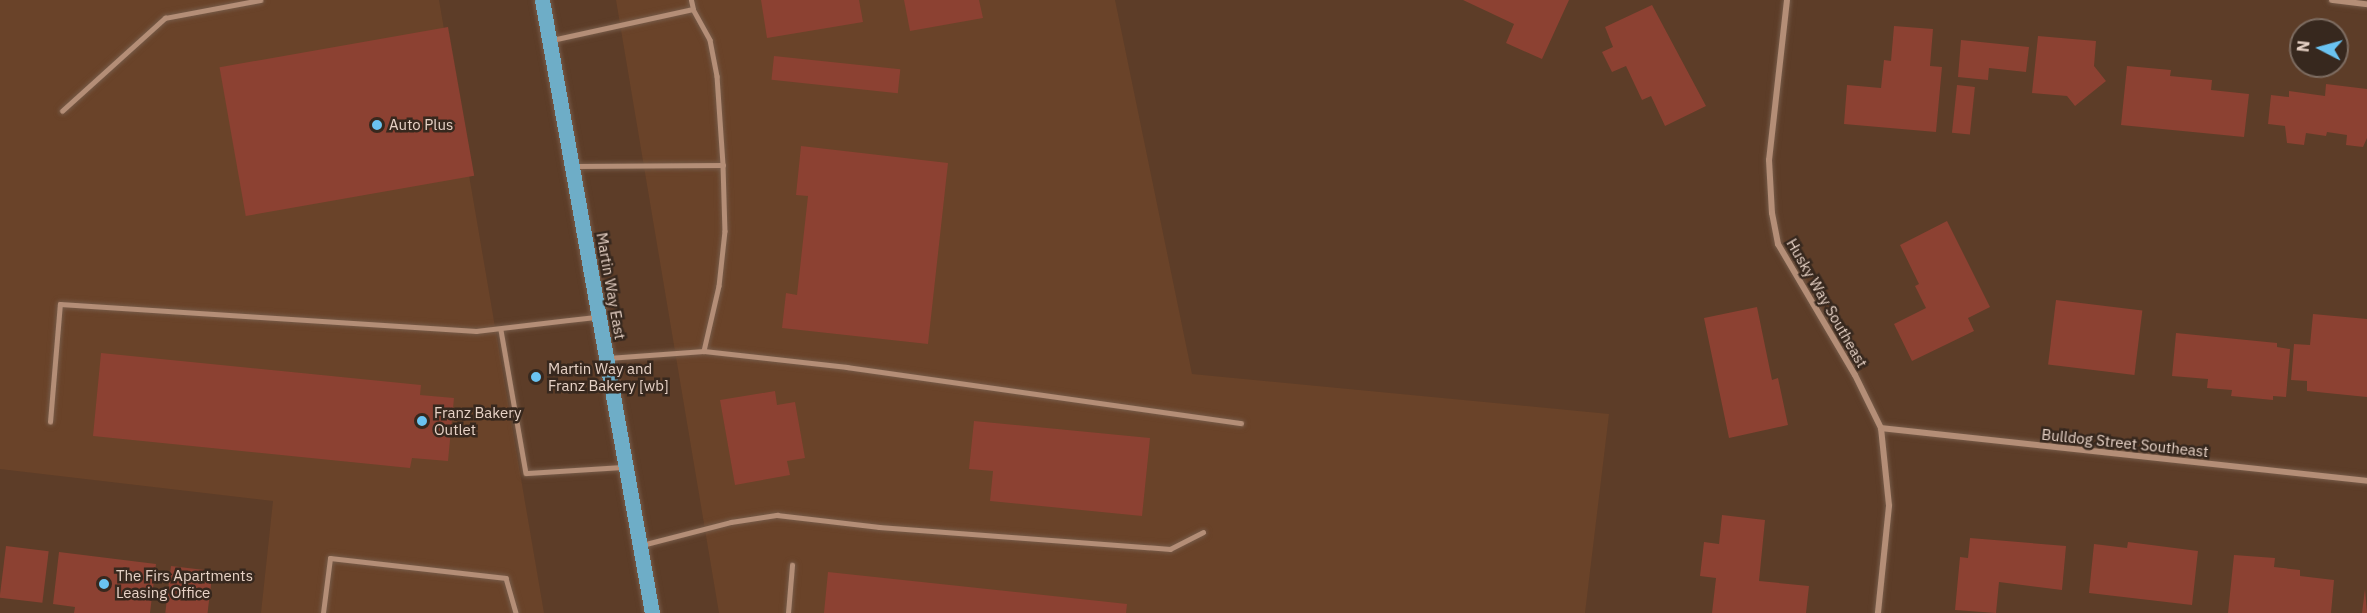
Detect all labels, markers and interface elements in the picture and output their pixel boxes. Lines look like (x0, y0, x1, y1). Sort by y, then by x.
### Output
north arrow (2289, 18, 2349, 78)
text: N (2293, 40, 2314, 53)
place label: Auto Plus (389, 116, 453, 134)
marker: Auto Plus (370, 118, 384, 132)
street label: Martin Way East (593, 231, 629, 341)
street label: Husky Way Southeast (1783, 235, 1871, 371)
place label: Martin Way and Franz Bakery [wb] (548, 359, 669, 394)
marker: Martin Way and Franz Bakery [wb] (529, 370, 543, 384)
place label: Franz Bakery Outlet (434, 403, 521, 438)
marker: Franz Bakery Outlet (415, 414, 429, 428)
street label: Bulldog Street Southeast (2041, 425, 2209, 461)
place label: The Firs Apartments Leasing Office (116, 566, 253, 601)
marker: The Firs Apartments Leasing Office (97, 577, 111, 591)

